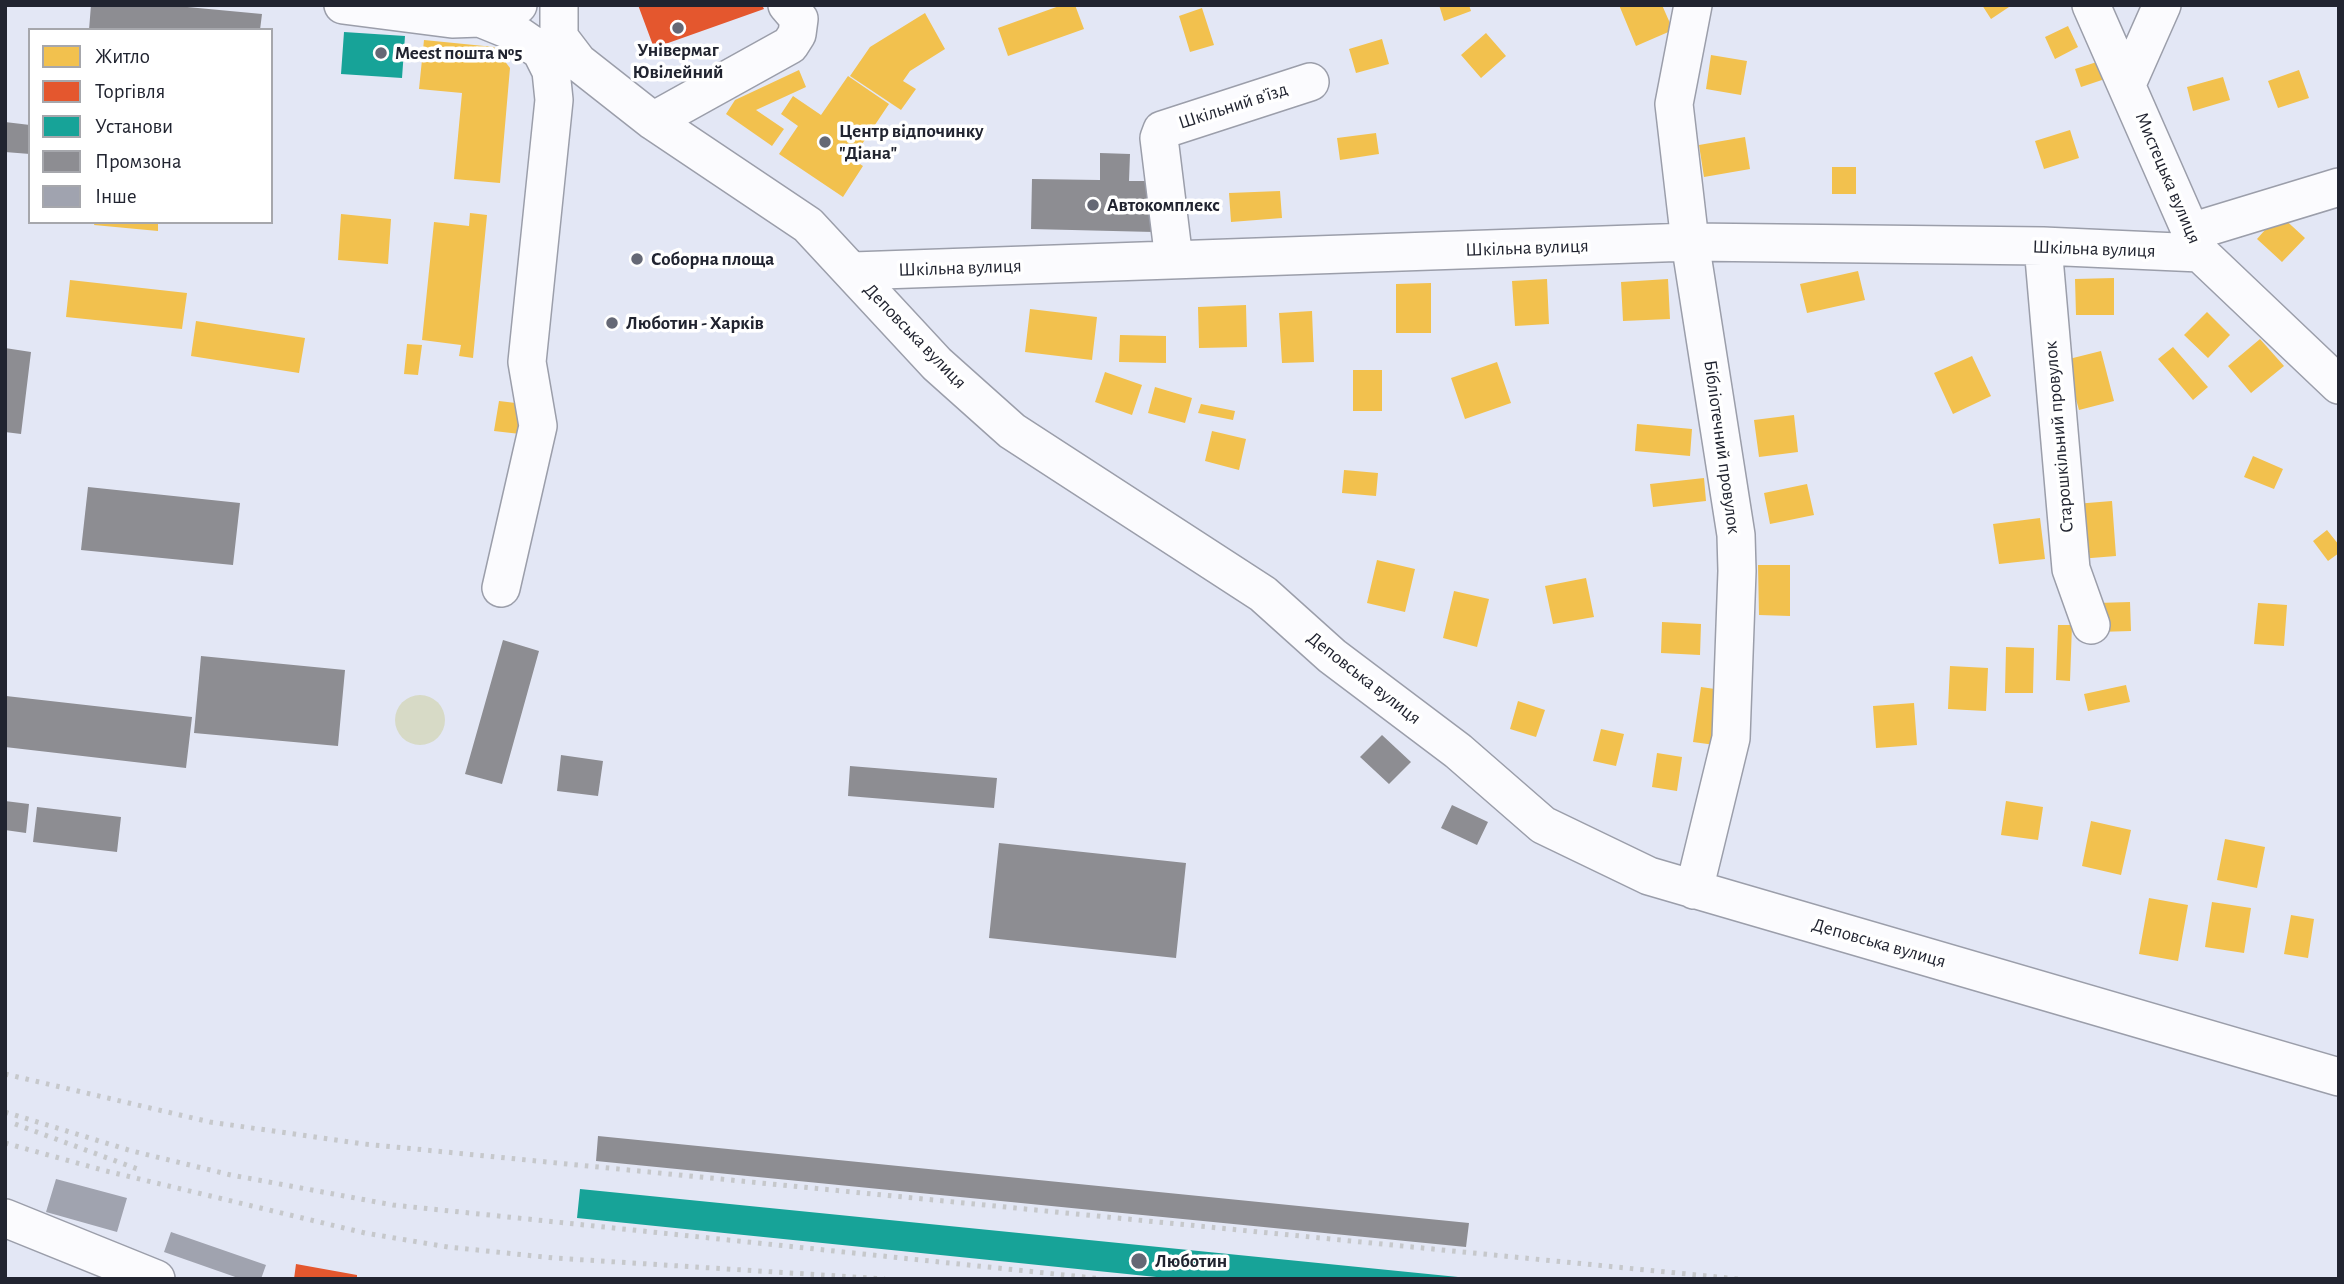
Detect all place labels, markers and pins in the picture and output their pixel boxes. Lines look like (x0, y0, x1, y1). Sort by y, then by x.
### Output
marker: Універмаг Ювілейний (670, 20, 686, 36)
place label: Універмаг Ювілейний (632, 39, 724, 83)
place label: Meest пошта №5 (395, 42, 523, 64)
marker: Meest пошта №5 (373, 45, 389, 61)
place label: Центр відпочинку "Діана" (839, 120, 984, 164)
marker: Центр відпочинку "Діана" (817, 134, 833, 150)
place label: Автокомплекс (1107, 194, 1220, 216)
marker: Автокомплекс (1085, 197, 1101, 213)
place label: Соборна площа (651, 248, 774, 270)
marker: Соборна площа (629, 251, 645, 267)
place label: Люботин - Харків (626, 312, 764, 334)
marker: Люботин - Харків (604, 315, 620, 331)
place label: Люботин (1155, 1250, 1227, 1272)
marker: Люботин (1129, 1251, 1149, 1271)

